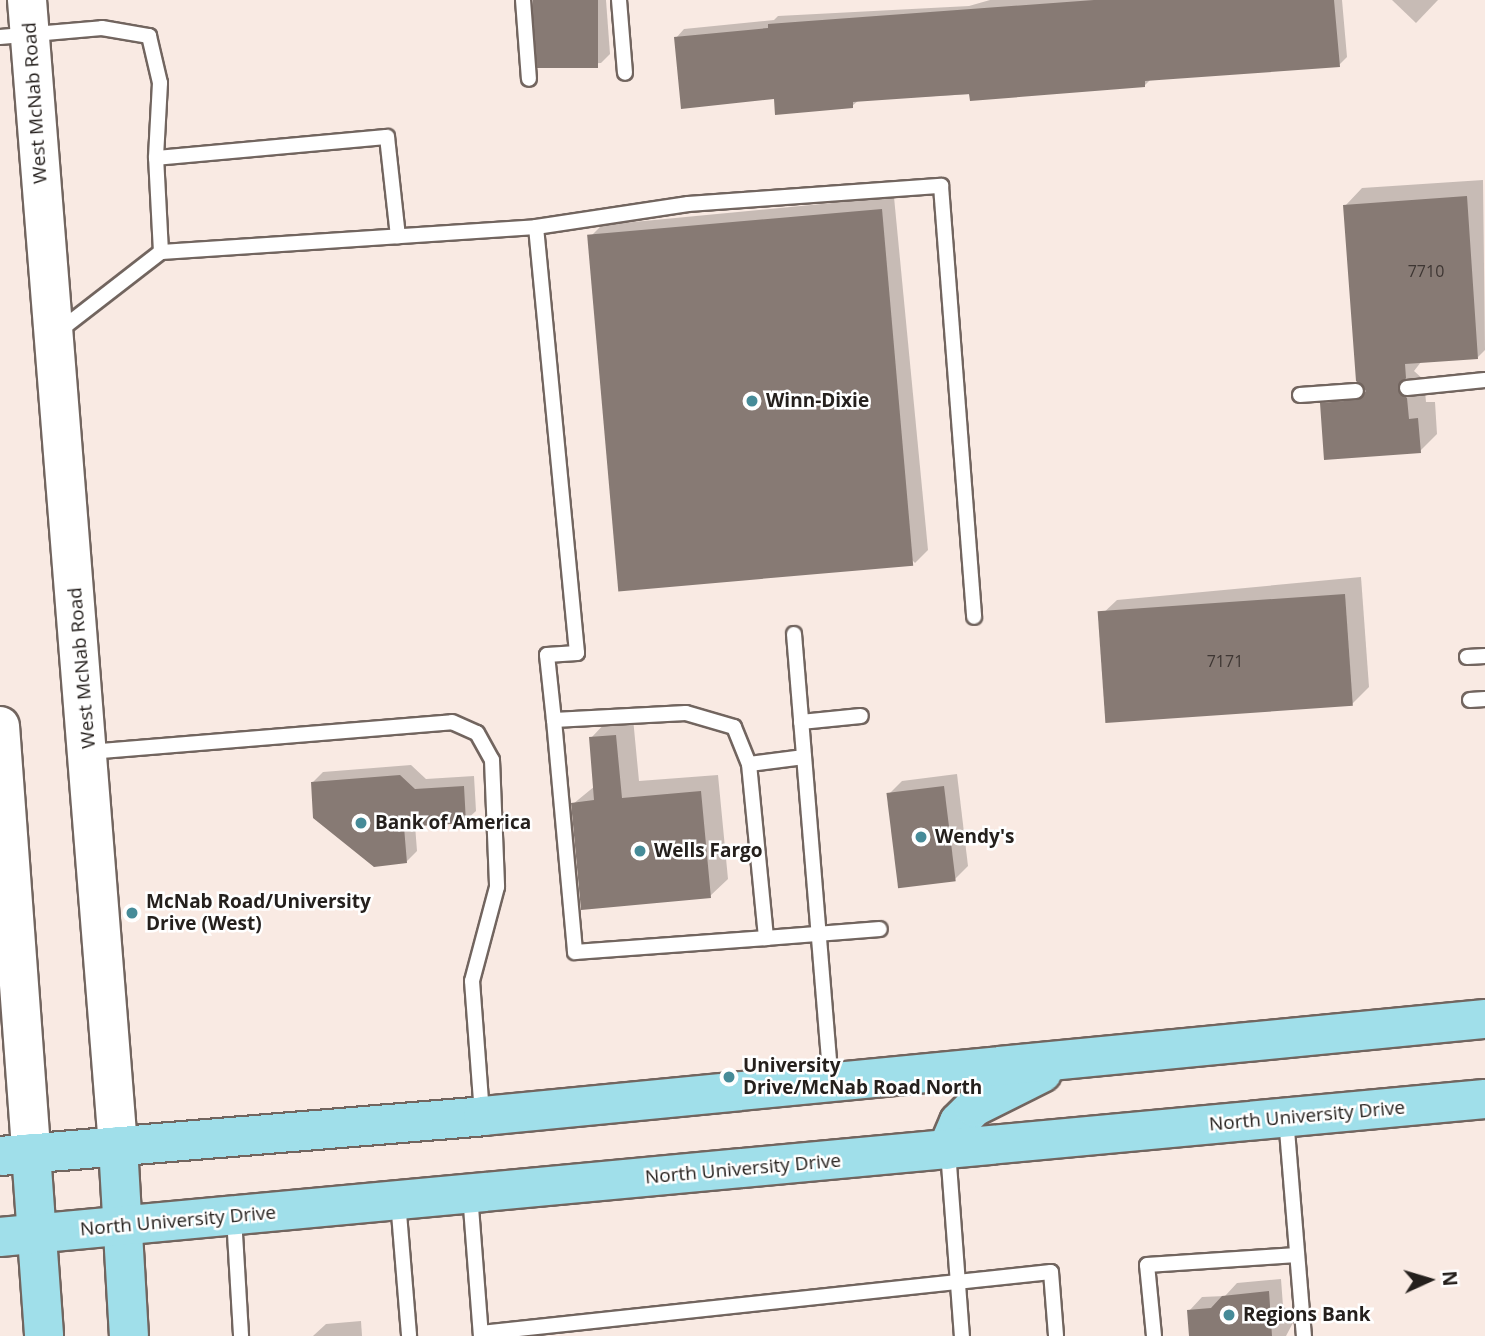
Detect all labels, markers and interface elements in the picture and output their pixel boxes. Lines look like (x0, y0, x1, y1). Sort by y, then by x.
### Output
street label: West McNab Road (18, 21, 52, 185)
house number: 7710 (1408, 261, 1444, 281)
place label: Winn-Dixie (766, 390, 869, 412)
marker: Winn-Dixie (744, 393, 760, 409)
street label: West McNab Road (64, 586, 100, 750)
house number: 7171 (1207, 651, 1243, 671)
place label: Bank of America (375, 812, 531, 834)
marker: Bank of America (353, 815, 369, 831)
place label: Wendy's (935, 826, 1014, 848)
marker: Wendy's (913, 829, 929, 845)
place label: Wells Fargo (654, 840, 763, 862)
marker: Wells Fargo (632, 843, 648, 859)
place label: McNab Road/University Drive (West) (146, 891, 371, 935)
marker: McNab Road/University Drive (West) (124, 905, 140, 921)
place label: University Drive/McNab Road North (743, 1055, 982, 1099)
marker: University Drive/McNab Road North (721, 1069, 737, 1085)
street label: North University Drive (1208, 1096, 1406, 1136)
street label: North University Drive (644, 1149, 842, 1189)
street label: North University Drive (79, 1201, 277, 1241)
north arrow (1394, 1245, 1464, 1315)
text: N (1436, 1270, 1463, 1287)
place label: Regions Bank (1243, 1304, 1370, 1326)
marker: Regions Bank (1221, 1307, 1237, 1323)

